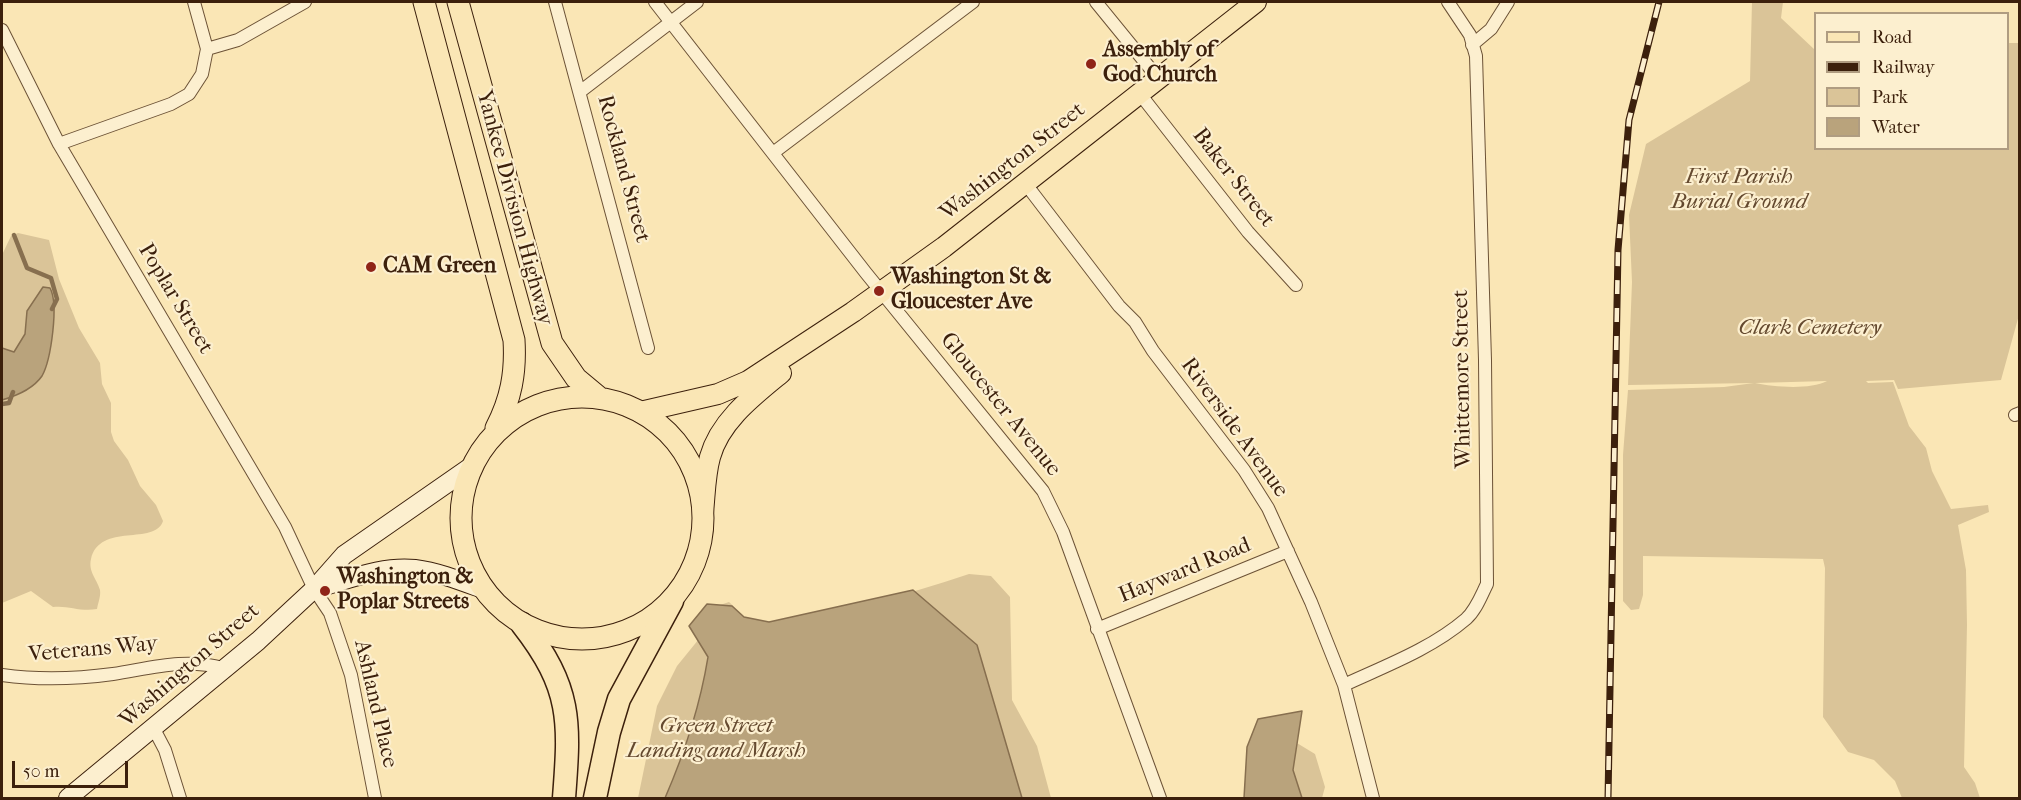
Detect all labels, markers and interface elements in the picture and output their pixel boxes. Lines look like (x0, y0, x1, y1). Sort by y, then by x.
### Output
legend (1814, 12, 2009, 150)
text: Road (1872, 27, 1912, 48)
place label: Assembly of God Church (1103, 38, 1217, 90)
marker: Assembly of God Church (1084, 57, 1098, 71)
text: Railway (1872, 57, 1935, 78)
text: Park (1872, 87, 1908, 108)
street label: Yankee Division Highway (470, 88, 558, 328)
street label: Rockland Street (591, 92, 655, 246)
street label: Washington Street (935, 97, 1091, 227)
text: Water (1872, 117, 1920, 138)
street label: Baker Street (1186, 123, 1280, 233)
park label: First Parish Burial Ground (1671, 165, 1807, 216)
street label: Poplar Street (132, 239, 218, 359)
place label: CAM Green (383, 254, 496, 280)
marker: CAM Green (364, 260, 378, 274)
place label: Washington St & Gloucester Ave (891, 265, 1051, 316)
marker: Washington St & Gloucester Ave (872, 284, 886, 298)
street label: Whittemore Street (1448, 289, 1478, 469)
park label: Clark Cemetery (1739, 316, 1881, 342)
street label: Gloucester Avenue (934, 328, 1066, 482)
street label: Riverside Avenue (1175, 353, 1293, 503)
street label: Hayward Road (1115, 533, 1255, 609)
place label: Washington & Poplar Streets (337, 565, 473, 616)
marker: Washington & Poplar Streets (318, 584, 332, 598)
street label: Washington Street (115, 598, 265, 734)
street label: Veterans Way (27, 631, 159, 669)
street label: Ashland Place (347, 638, 403, 770)
park label: Green Street Landing and Marsh (626, 714, 806, 766)
scale bar (15, 749, 130, 787)
text: 50 m (23, 761, 59, 782)

